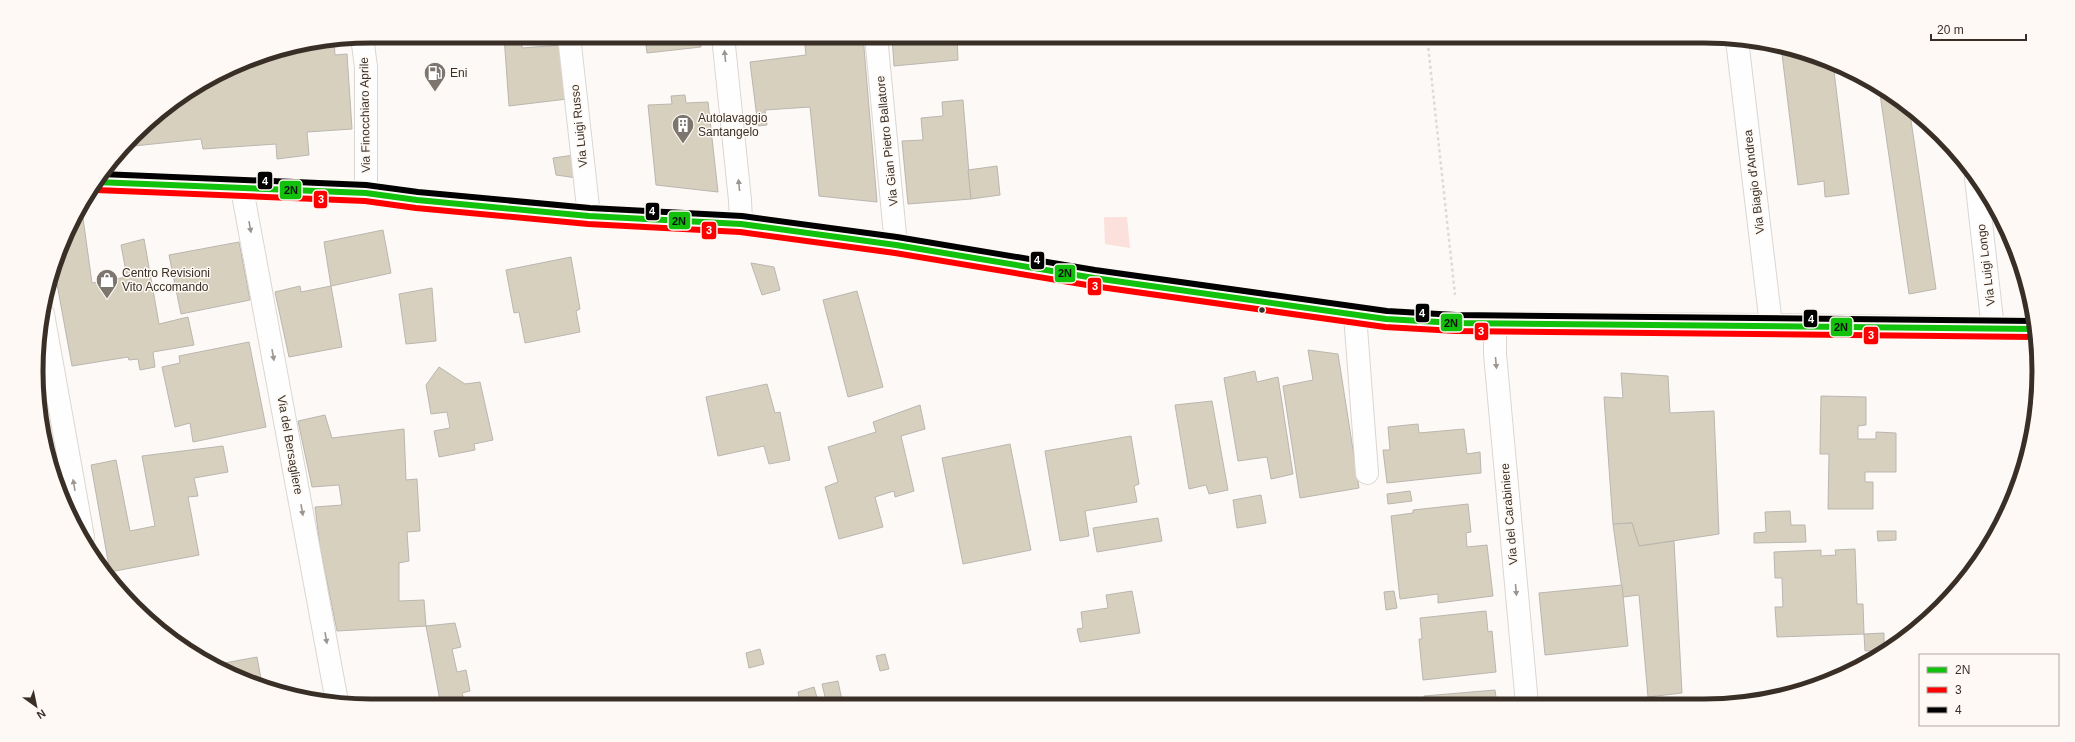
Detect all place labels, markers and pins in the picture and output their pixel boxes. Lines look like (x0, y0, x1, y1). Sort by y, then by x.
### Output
fuel station icon: Eni (422, 60, 448, 93)
place label: Eni (450, 66, 467, 80)
place label: Autolavaggio Santangelo (698, 111, 768, 139)
building icon: Autolavaggio Santangelo (670, 112, 696, 145)
place label: Centro Revisioni Vito Accomando (122, 266, 210, 294)
shop icon: Centro Revisioni Vito Accomando (94, 267, 120, 300)
unlabelled marker (1257, 305, 1267, 315)

